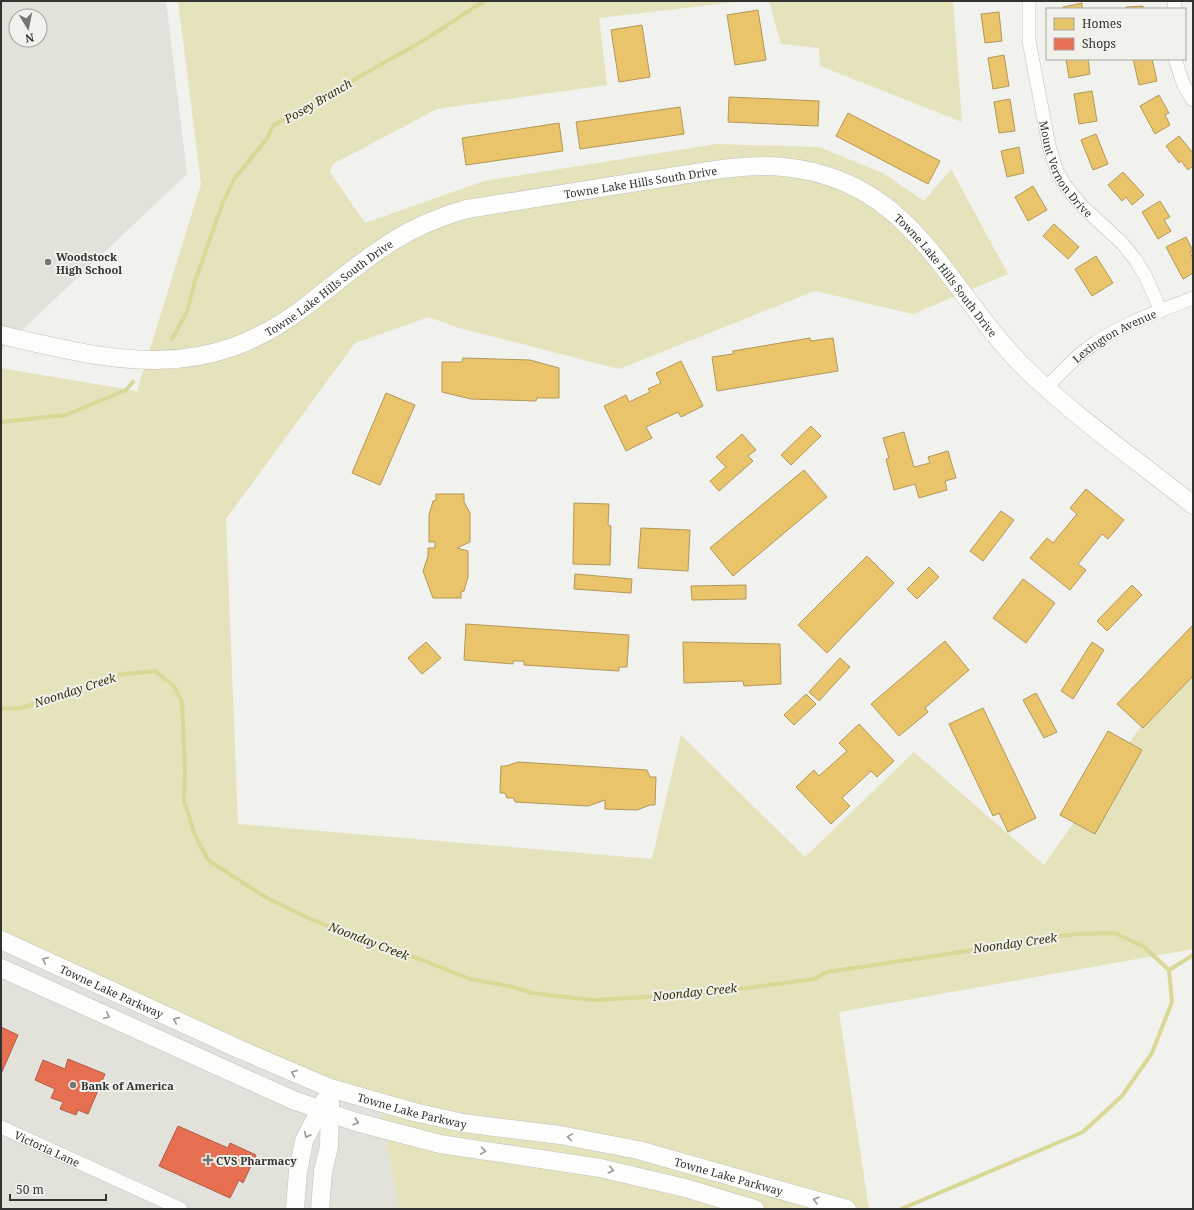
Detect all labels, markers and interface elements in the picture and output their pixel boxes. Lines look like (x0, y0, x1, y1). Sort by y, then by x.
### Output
north arrow (8, 8, 48, 48)
legend (1046, 8, 1186, 60)
text: Homes (1082, 15, 1122, 32)
text: N (24, 30, 35, 47)
text: Shops (1082, 35, 1116, 52)
water label: Posey Branch (280, 75, 355, 128)
street label: Mount Vernon Drive (1037, 119, 1096, 220)
street label: Towne Lake Hills South Drive (563, 162, 718, 201)
street label: Towne Lake Hills South Drive (892, 210, 1001, 340)
street label: Towne Lake Hills South Drive (262, 236, 395, 339)
place label: Woodstock High School (56, 249, 122, 277)
marker: Woodstock High School (43, 257, 53, 267)
street label: Lexington Avenue (1069, 305, 1158, 366)
water label: Noonday Creek (31, 668, 119, 711)
water label: Noonday Creek (325, 918, 413, 965)
water label: Noonday Creek (971, 929, 1059, 957)
one-way arrow (41, 957, 49, 965)
street label: Towne Lake Parkway (58, 961, 167, 1021)
water label: Noonday Creek (651, 979, 739, 1005)
one-way arrow (104, 1012, 111, 1020)
one-way arrow (172, 1017, 180, 1025)
one-way arrow (291, 1070, 299, 1078)
place label: Bank of America (81, 1078, 174, 1093)
marker: Bank of America (68, 1080, 78, 1090)
street label: Towne Lake Parkway (356, 1089, 468, 1131)
one-way arrow (353, 1117, 360, 1126)
street label: Victoria Lane (12, 1127, 83, 1170)
one-way arrow (304, 1131, 312, 1139)
one-way arrow (567, 1133, 573, 1142)
one-way arrow (480, 1146, 486, 1155)
place label: CVS Pharmacy (216, 1153, 297, 1168)
street label: Towne Lake Parkway (673, 1153, 786, 1198)
marker: CVS Pharmacy (203, 1155, 213, 1165)
one-way arrow (608, 1166, 615, 1174)
scale bar (10, 1176, 106, 1202)
text: 50 m (16, 1181, 44, 1198)
one-way arrow (813, 1196, 820, 1205)

